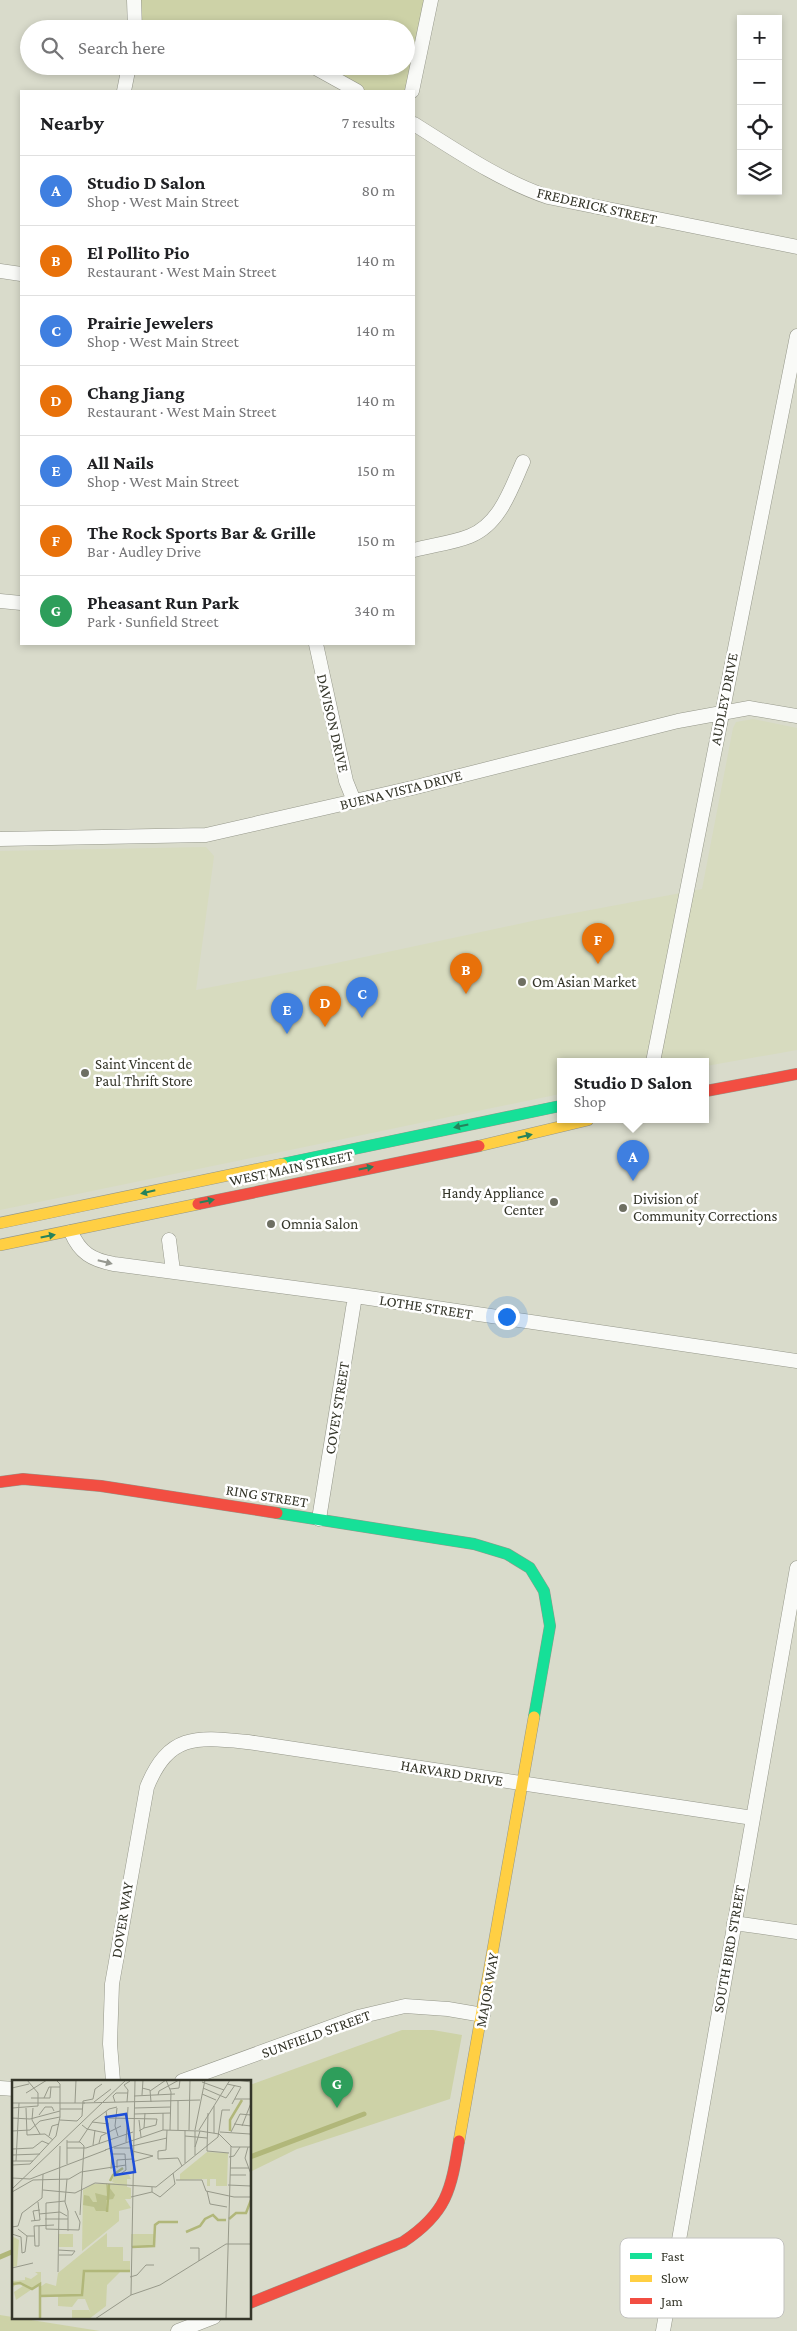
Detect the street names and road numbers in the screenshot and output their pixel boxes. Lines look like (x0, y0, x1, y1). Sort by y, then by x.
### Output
street label: FREDERICK STREET (535, 184, 659, 228)
street label: AUDLEY DRIVE (707, 651, 741, 747)
street label: DAVISON DRIVE (314, 672, 352, 774)
street label: BUENA VISTA DRIVE (338, 767, 464, 813)
street label: WEST MAIN STREET (228, 1147, 354, 1189)
street label: LOTHE STREET (378, 1292, 474, 1322)
street label: COVEY STREET (322, 1360, 352, 1456)
street label: RING STREET (225, 1482, 309, 1510)
street label: HARVARD DRIVE (400, 1757, 504, 1789)
street label: DOVER WAY (108, 1881, 136, 1959)
street label: SOUTH BIRD STREET (710, 1884, 748, 2014)
street label: MAJOR WAY (473, 1951, 502, 2029)
street label: SUNFIELD STREET (259, 2007, 373, 2061)

